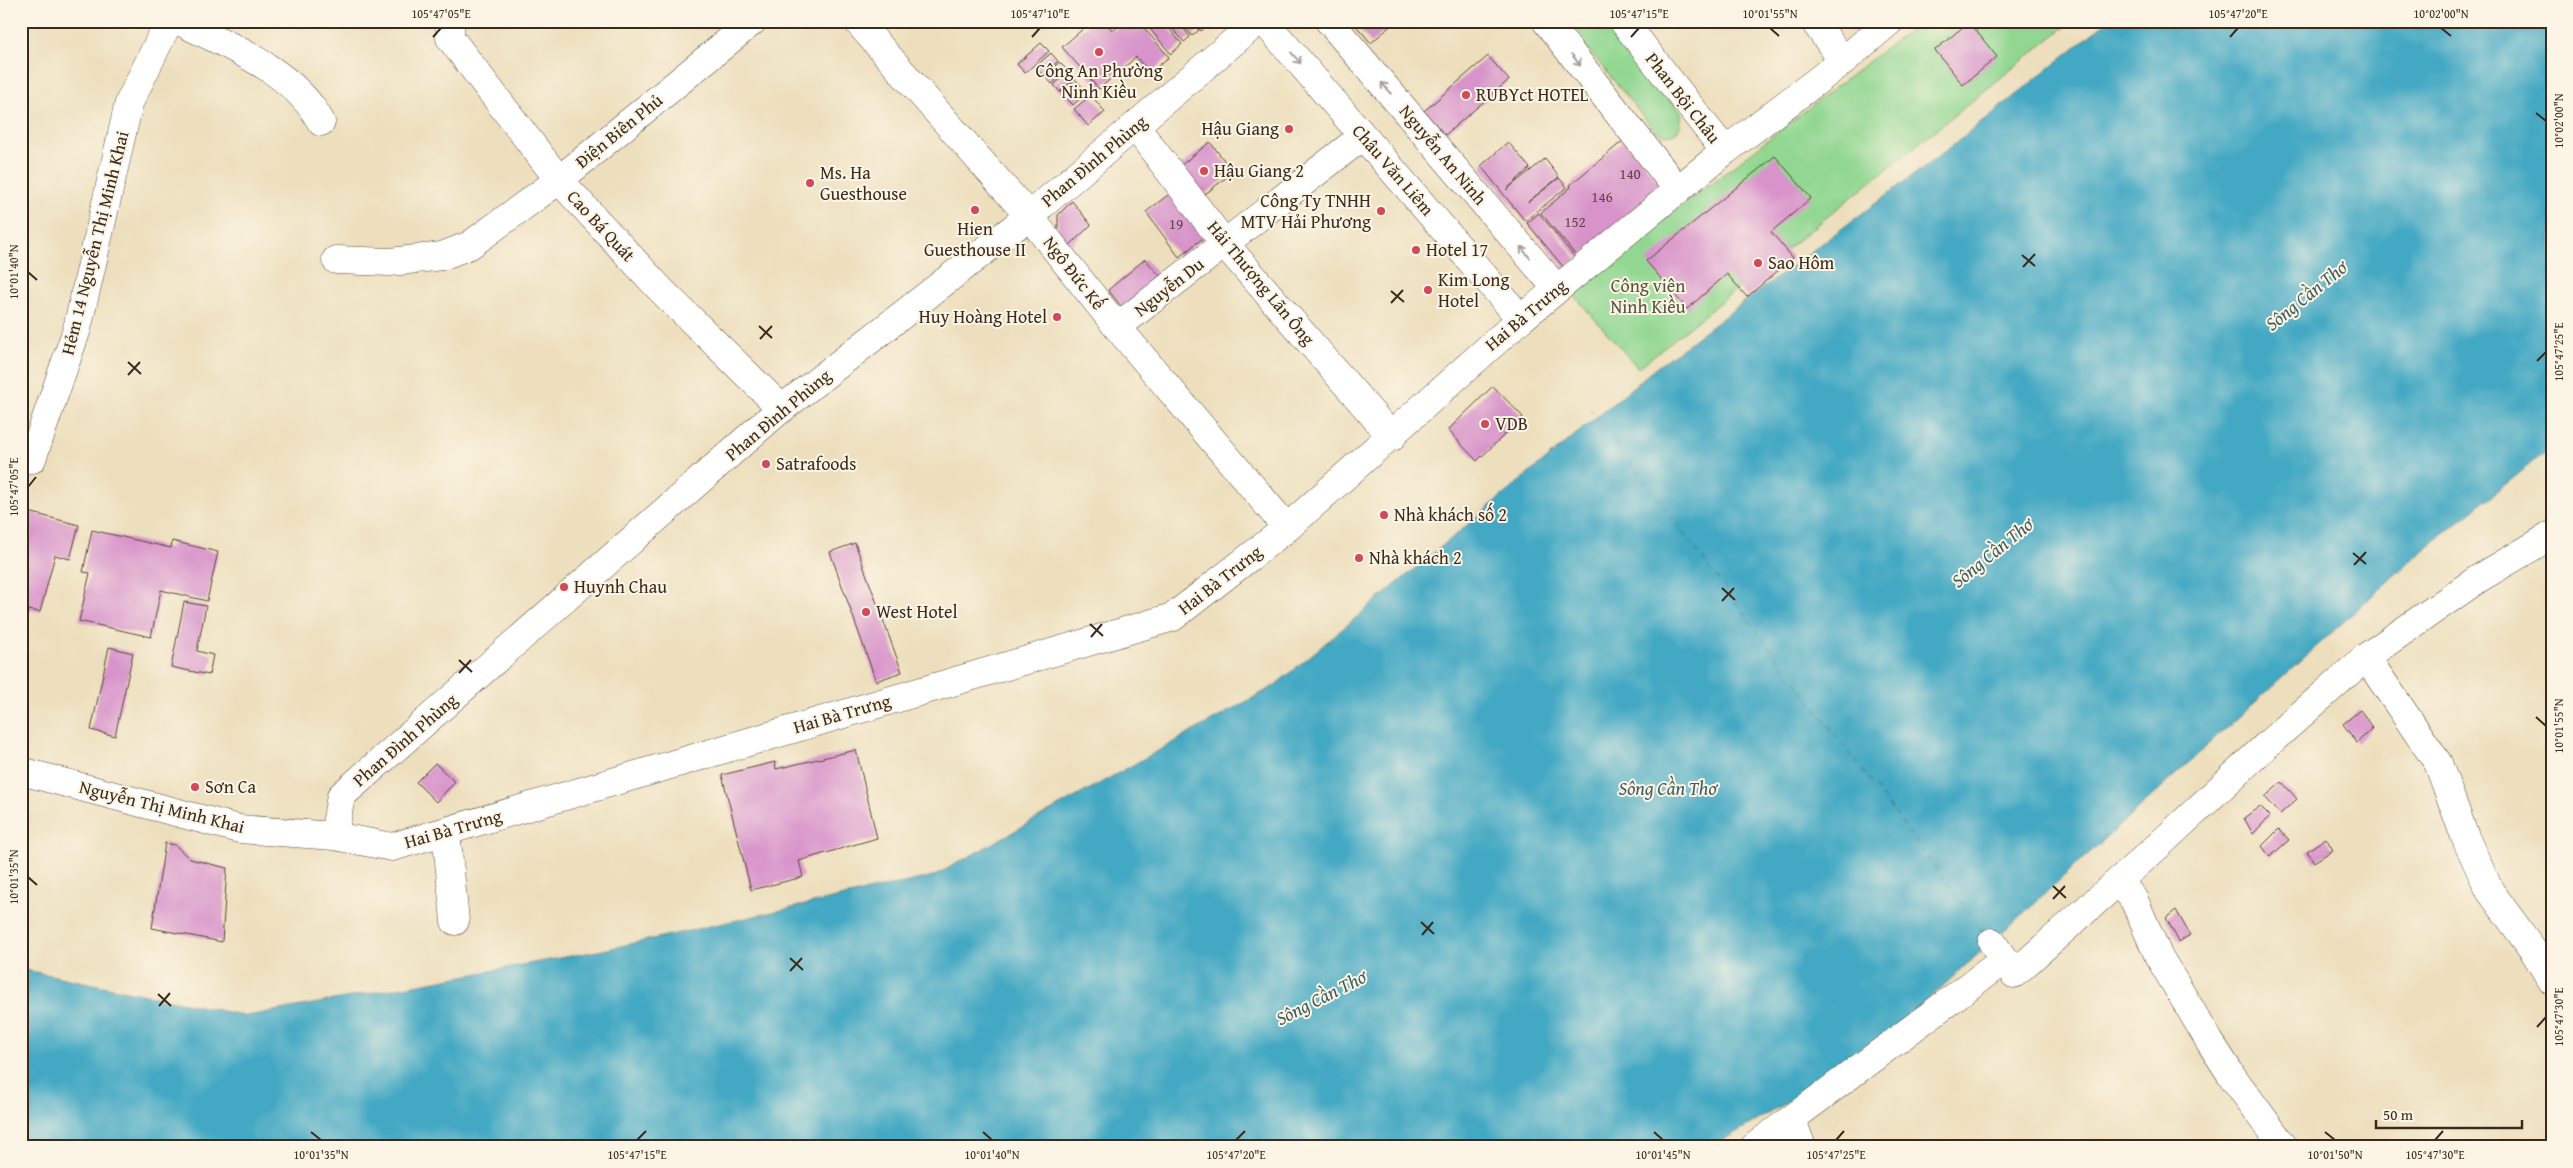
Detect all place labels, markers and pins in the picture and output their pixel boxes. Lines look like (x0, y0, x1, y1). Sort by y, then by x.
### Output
marker: Công An Phường Ninh Kiều (1093, 46, 1105, 58)
place label: Công An Phường Ninh Kiều (1035, 57, 1163, 105)
place label: RUBYct HOTEL (1476, 81, 1589, 108)
marker: RUBYct HOTEL (1460, 89, 1472, 101)
place label: Hậu Giang (1202, 115, 1279, 142)
marker: Hậu Giang (1283, 123, 1295, 135)
place label: Hậu Giang 2 (1214, 157, 1304, 184)
place label: Ms. Ha Guesthouse (820, 159, 907, 207)
marker: Hậu Giang 2 (1198, 165, 1210, 177)
marker: Ms. Ha Guesthouse (804, 177, 816, 189)
place label: Công Ty TNHH MTV Hải Phương (1241, 187, 1371, 235)
marker: Hien Guesthouse II (969, 204, 981, 216)
marker: Công Ty TNHH MTV Hải Phương (1375, 205, 1387, 217)
place label: Hien Guesthouse II (924, 215, 1026, 263)
place label: Hotel 17 (1426, 236, 1488, 263)
marker: Hotel 17 (1410, 244, 1422, 256)
place label: Sao Hôm (1768, 249, 1835, 276)
marker: Sao Hôm (1752, 257, 1764, 269)
place label: Kim Long Hotel (1438, 266, 1509, 314)
marker: Kim Long Hotel (1422, 284, 1434, 296)
place label: Huy Hoàng Hotel (919, 303, 1047, 330)
marker: Huy Hoàng Hotel (1051, 311, 1063, 323)
place label: VDB (1495, 410, 1528, 437)
marker: VDB (1479, 418, 1491, 430)
place label: Satrafoods (776, 450, 856, 477)
marker: Satrafoods (760, 458, 772, 470)
place label: Nhà khách số 2 (1394, 501, 1507, 528)
marker: Nhà khách số 2 (1378, 509, 1390, 521)
place label: Nhà khách 2 (1369, 544, 1462, 571)
marker: Nhà khách 2 (1353, 552, 1365, 564)
place label: Huynh Chau (574, 573, 667, 600)
marker: Huynh Chau (558, 581, 570, 593)
place label: West Hotel (876, 598, 958, 625)
marker: West Hotel (860, 606, 872, 618)
place label: Sơn Ca (205, 773, 257, 800)
marker: Sơn Ca (189, 781, 201, 793)

